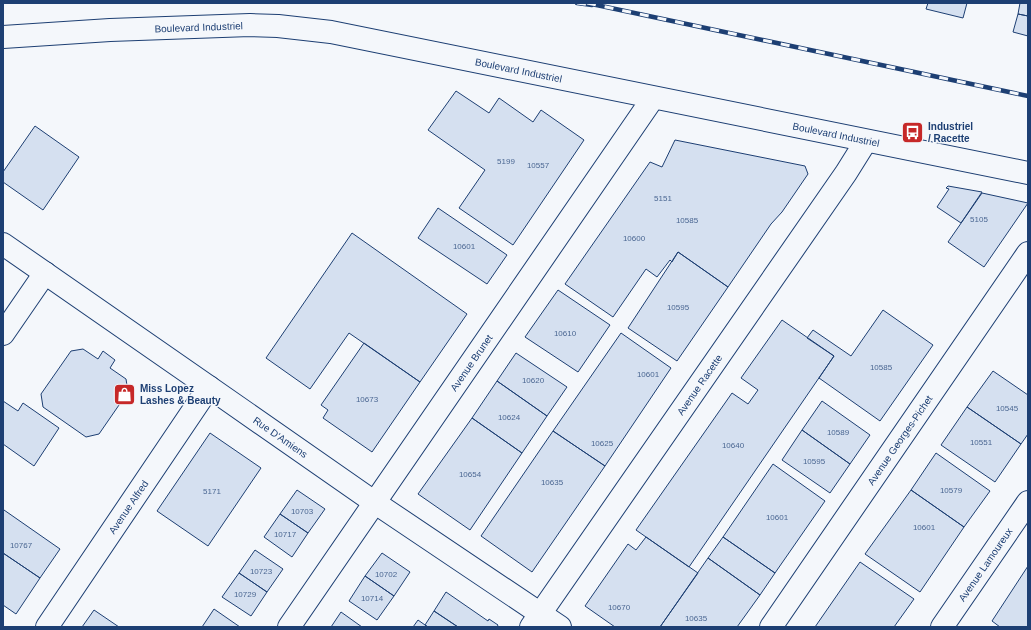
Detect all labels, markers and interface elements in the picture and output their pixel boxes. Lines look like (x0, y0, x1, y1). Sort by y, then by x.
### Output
street label: Boulevard Industriel (154, 20, 243, 34)
street label: Boulevard Industriel (474, 56, 563, 85)
bus stop icon: Industriel / Racette (900, 119, 926, 145)
street label: Boulevard Industriel (792, 121, 880, 149)
place label: Industriel / Racette (928, 121, 973, 144)
house number: 5199 (497, 157, 515, 166)
house number: 10557 (527, 161, 550, 170)
house number: 5151 (654, 194, 672, 203)
house number: 5105 (970, 215, 988, 224)
house number: 10585 (676, 216, 699, 225)
house number: 10600 (623, 234, 646, 243)
house number: 10601 (453, 242, 476, 251)
house number: 10595 (667, 303, 690, 312)
house number: 10610 (554, 329, 577, 338)
street label: Avenue Brunet (448, 332, 495, 393)
street label: Avenue Racette (675, 352, 725, 417)
house number: 10585 (870, 363, 893, 372)
house number: 10601 (637, 370, 660, 379)
house number: 10620 (522, 376, 545, 385)
shop icon: Miss Lopez Lashes & Beauty (112, 381, 138, 407)
place label: Miss Lopez Lashes & Beauty (140, 383, 221, 406)
street label: Avenue Georges-Pichet (865, 393, 935, 487)
house number: 10673 (356, 395, 379, 404)
house number: 10545 (996, 404, 1019, 413)
house number: 10624 (498, 413, 521, 422)
street label: Rue D'Amiens (251, 415, 310, 460)
house number: 10589 (827, 428, 850, 437)
house number: 10551 (970, 438, 993, 447)
house number: 10625 (591, 439, 614, 448)
house number: 10640 (722, 441, 745, 450)
house number: 10595 (803, 457, 826, 466)
house number: 10654 (459, 470, 482, 479)
street label: Avenue Alfred (107, 478, 150, 536)
house number: 10635 (541, 478, 564, 487)
house number: 10579 (940, 486, 963, 495)
house number: 5171 (203, 487, 221, 496)
house number: 10703 (291, 507, 314, 516)
house number: 10601 (766, 513, 789, 522)
house number: 10601 (913, 523, 936, 532)
street label: Avenue Lamoureux (956, 526, 1015, 603)
house number: 10717 (274, 530, 297, 539)
house number: 10767 (10, 541, 33, 550)
house number: 10723 (250, 567, 273, 576)
house number: 10702 (375, 570, 398, 579)
house number: 10729 (234, 590, 257, 599)
house number: 10714 (361, 594, 384, 603)
house number: 10670 (608, 603, 631, 612)
house number: 10635 (685, 614, 708, 623)

